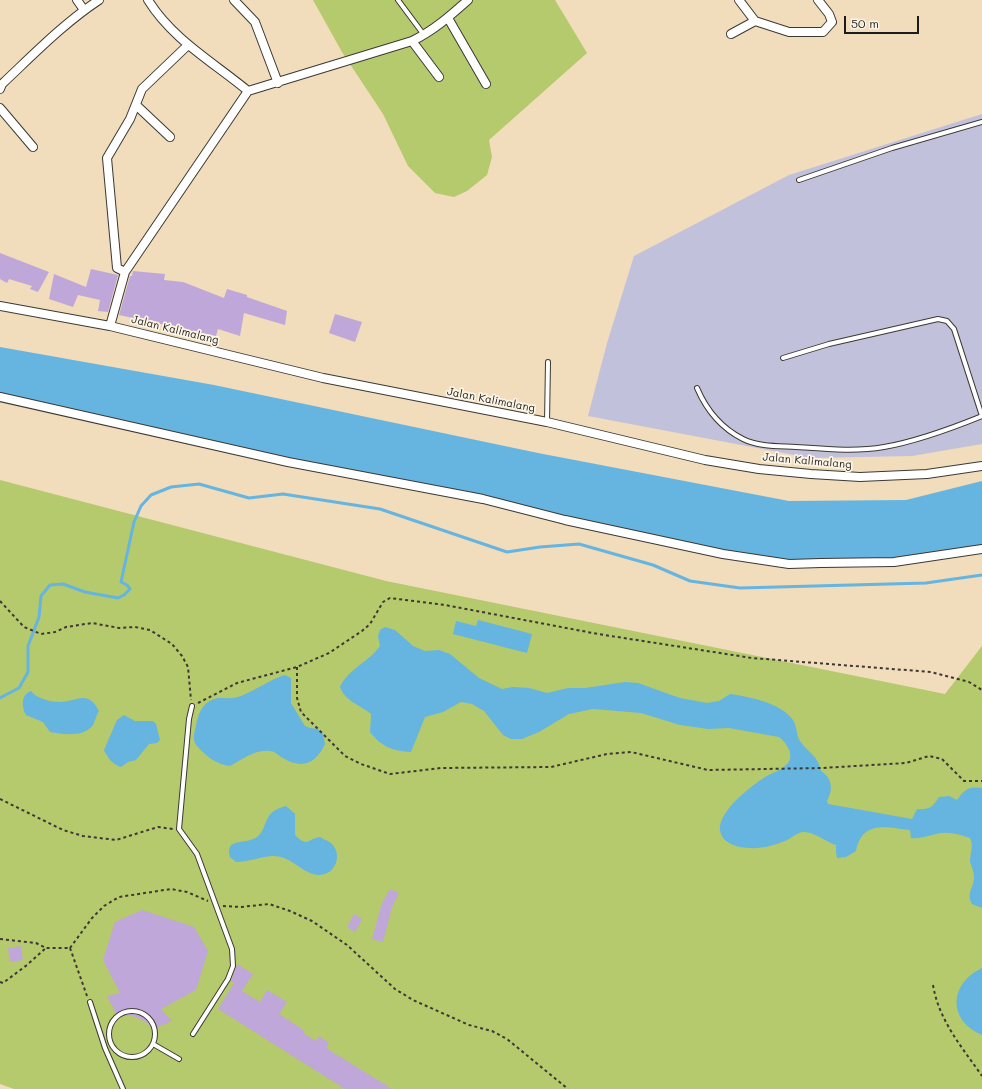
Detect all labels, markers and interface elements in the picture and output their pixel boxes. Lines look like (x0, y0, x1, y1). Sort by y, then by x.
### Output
scale bar (846, 8, 921, 34)
text: 50 m (851, 15, 879, 31)
street label: Jalan Kalimalang (130, 313, 220, 347)
street label: Jalan Kalimalang (446, 385, 536, 415)
street label: Jalan Kalimalang (762, 451, 852, 471)

